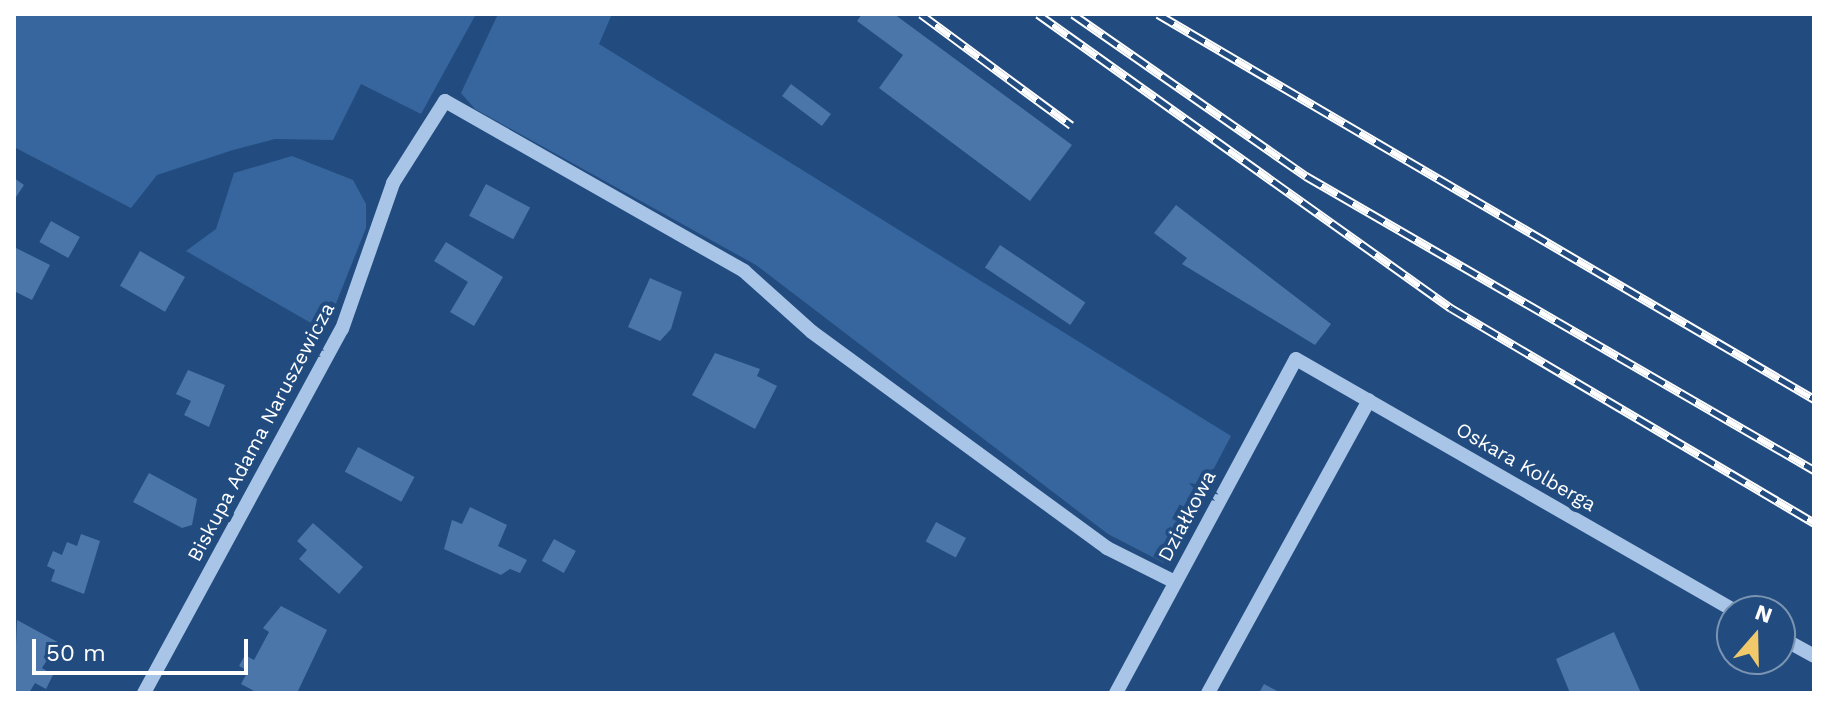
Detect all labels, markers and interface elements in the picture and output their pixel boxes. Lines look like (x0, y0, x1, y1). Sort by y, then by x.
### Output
street label: Biskupa Adama Naruszewicza (182, 298, 340, 566)
street label: Oskara Kolberga (1452, 417, 1600, 517)
street label: Działkowa (1153, 466, 1221, 566)
north arrow (1716, 595, 1796, 675)
text: N (1752, 599, 1776, 628)
scale bar (36, 623, 252, 673)
text: 50 m (46, 639, 106, 667)

